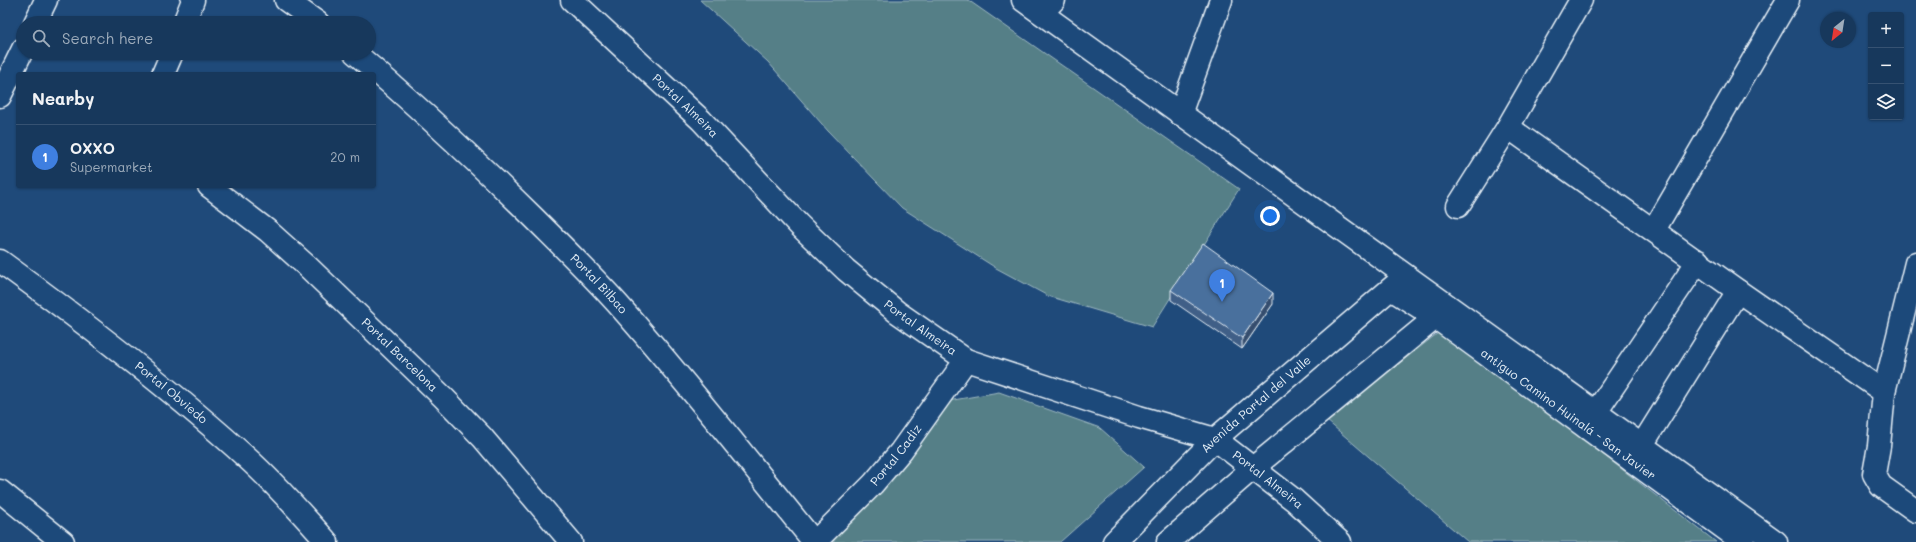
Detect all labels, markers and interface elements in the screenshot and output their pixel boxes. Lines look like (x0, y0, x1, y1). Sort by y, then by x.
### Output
north arrow (1820, 12, 1856, 48)
map controls (1868, 12, 1904, 120)
button: + (1868, 12, 1904, 48)
search box (16, 16, 376, 60)
icon: search (30, 27, 52, 49)
text: Search here (62, 28, 153, 48)
button: − (1868, 48, 1904, 84)
street label: Portal Almeira (649, 70, 722, 141)
button: layers (1868, 84, 1904, 120)
text: Nearby (32, 87, 94, 109)
text: OXXO (70, 138, 115, 158)
text: 1 (42, 148, 48, 165)
text: 20 m (330, 148, 360, 165)
text: Supermarket (70, 158, 153, 175)
your location (1260, 206, 1280, 226)
street label: Portal Bilbao (567, 250, 632, 317)
pin: 1 (1209, 269, 1235, 302)
street label: Portal Almeira (881, 296, 960, 358)
street label: Portal Barcelona (359, 314, 442, 395)
street label: antiguo Camino Huinalá - San Javier (1478, 344, 1659, 483)
street label: Avenida Portal del Valle (1197, 351, 1314, 456)
street label: Portal Obviedo (132, 357, 211, 427)
street label: Portal Cadiz (866, 420, 925, 489)
street label: Portal Almeira (1230, 446, 1307, 512)

